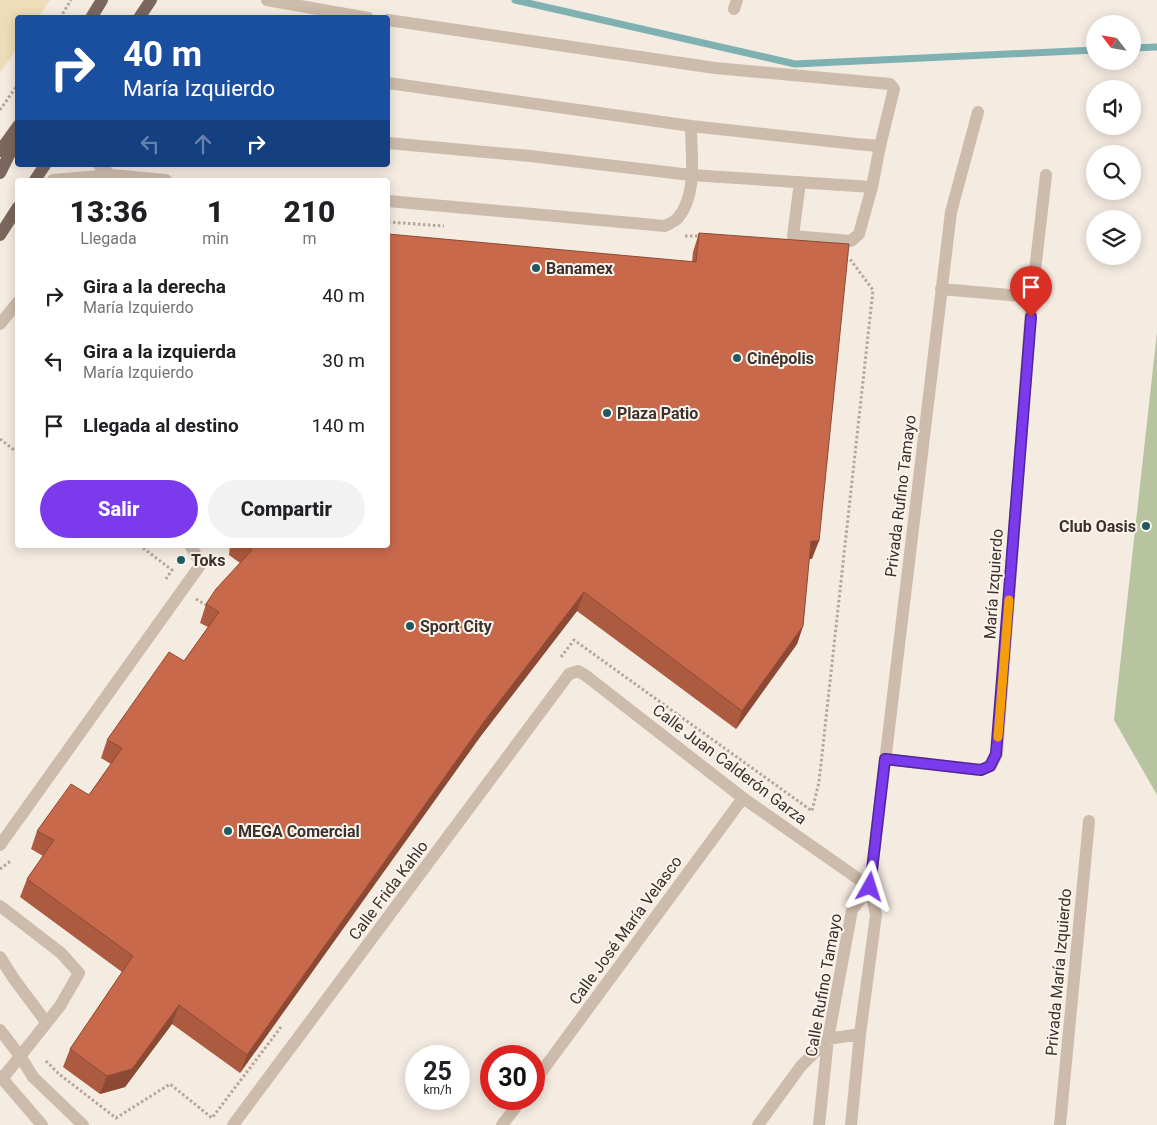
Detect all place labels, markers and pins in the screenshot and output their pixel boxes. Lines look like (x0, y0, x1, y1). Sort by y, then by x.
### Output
place label: Banamex (546, 259, 614, 278)
marker: Banamex (530, 262, 542, 274)
pin (1010, 266, 1052, 317)
place label: Cinépolis (747, 349, 814, 368)
marker: Cinépolis (731, 352, 743, 364)
place label: Plaza Patio (617, 404, 698, 423)
marker: Plaza Patio (601, 407, 613, 419)
place label: Club Oasis (1059, 517, 1136, 536)
marker: Club Oasis (1140, 520, 1152, 532)
place label: Toks (191, 551, 225, 570)
marker: Toks (175, 554, 187, 566)
place label: Sport City (420, 617, 493, 636)
marker: Sport City (404, 620, 416, 632)
place label: MEGA Comercial (238, 822, 360, 841)
marker: MEGA Comercial (222, 825, 234, 837)

